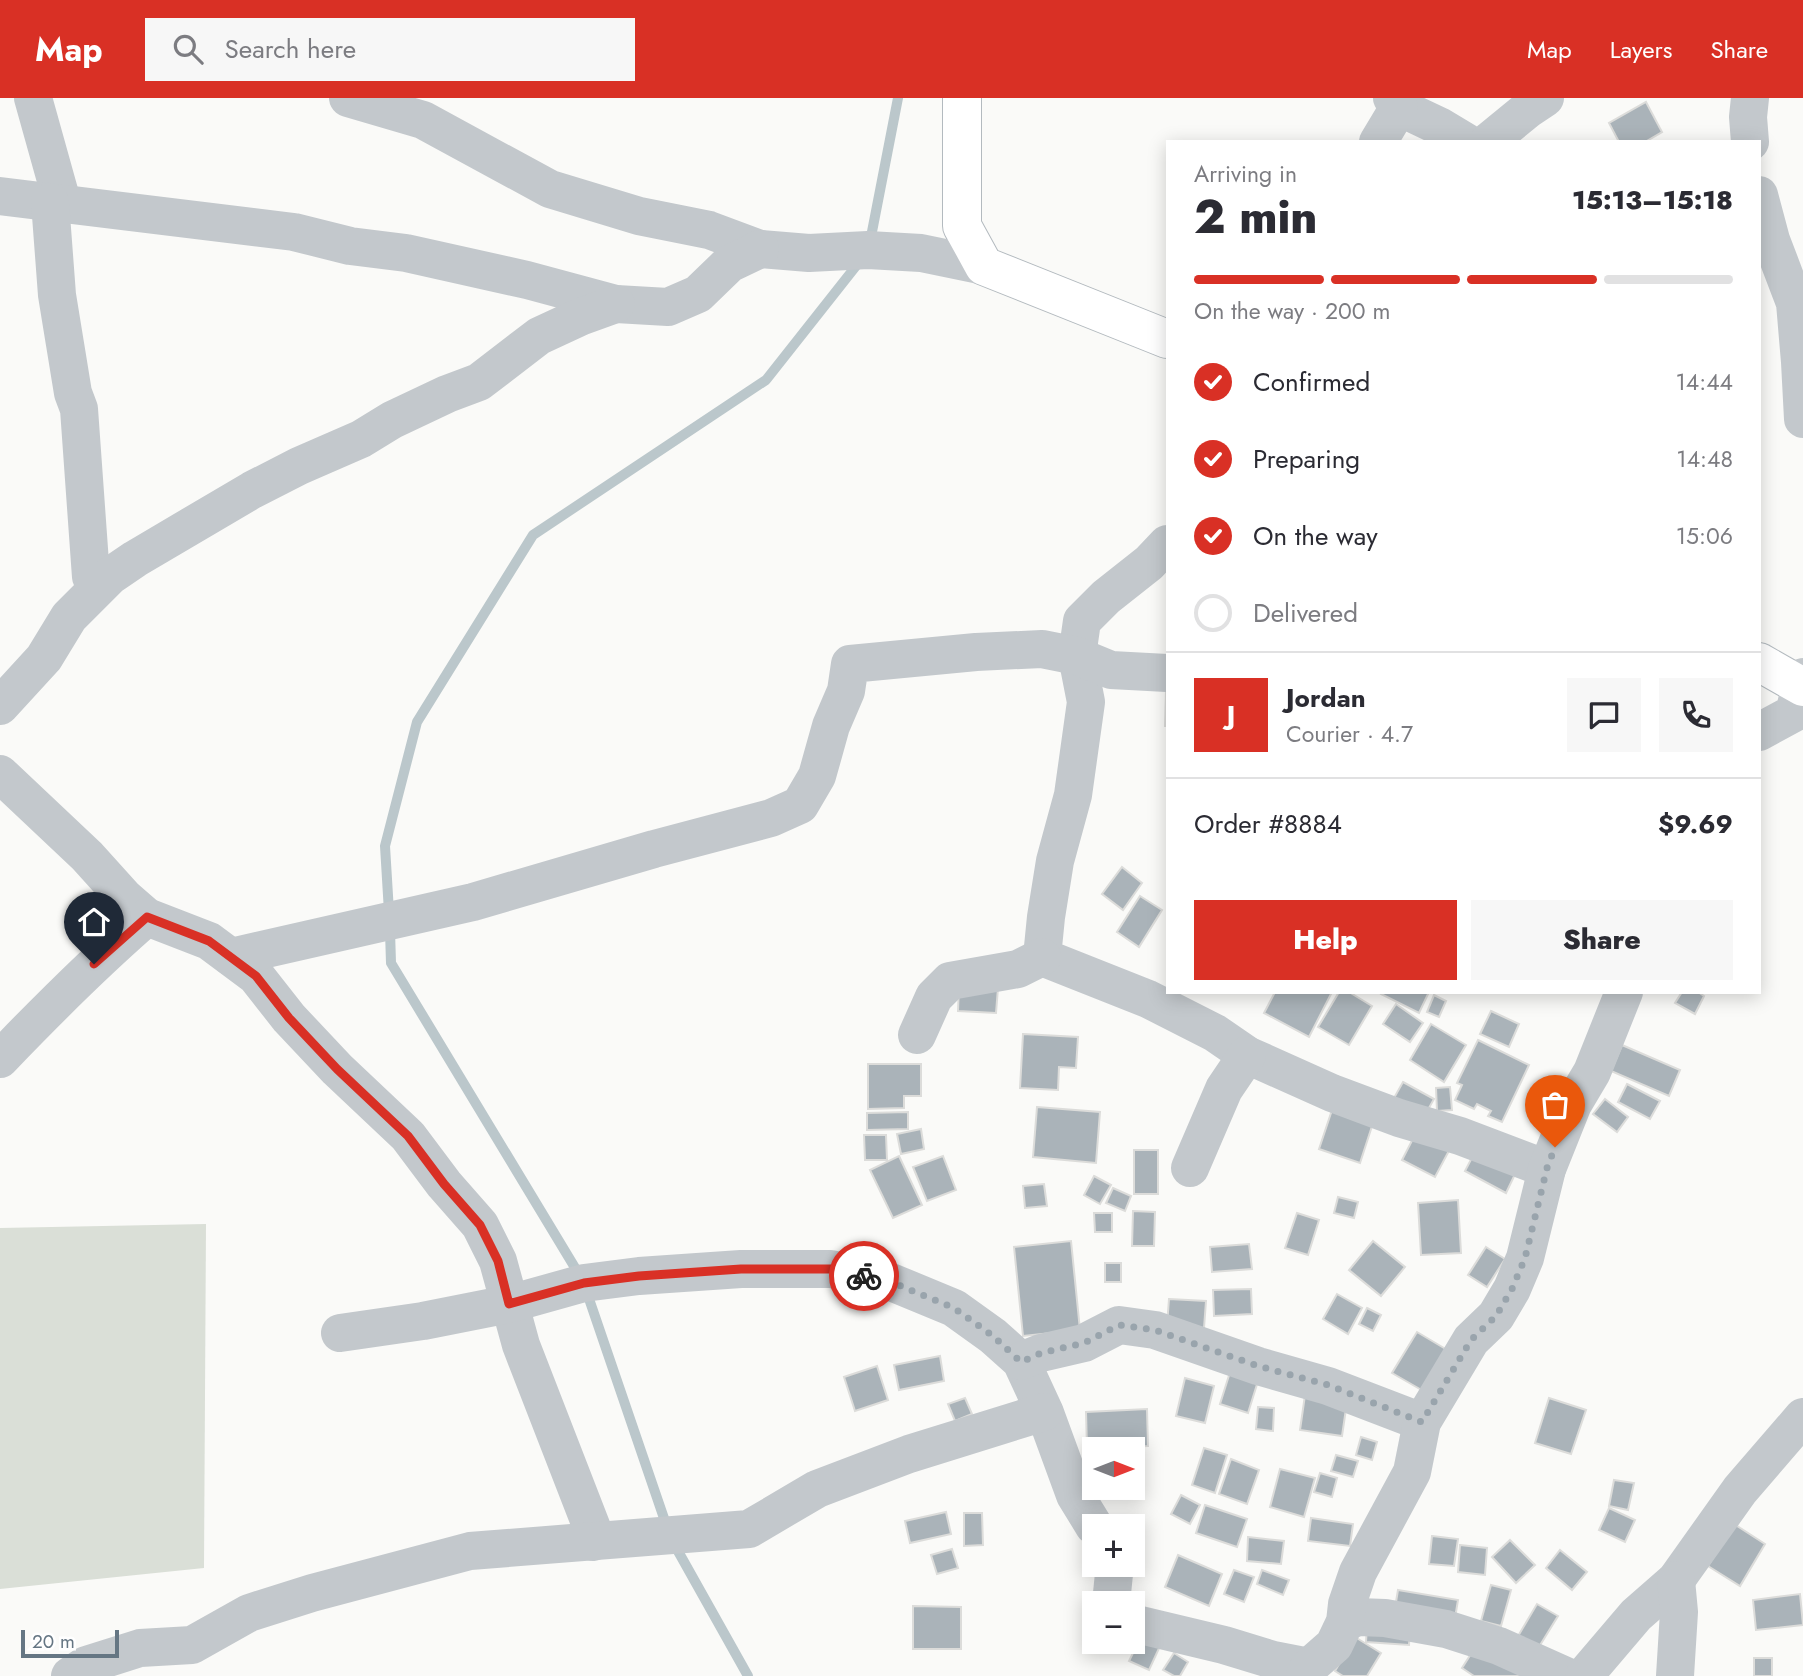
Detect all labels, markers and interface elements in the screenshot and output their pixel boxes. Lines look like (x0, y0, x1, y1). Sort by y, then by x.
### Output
search box (145, 18, 635, 81)
text: Map (35, 26, 103, 73)
icon: search (169, 30, 207, 68)
text: Search here (225, 30, 356, 68)
text: Map (1527, 32, 1572, 67)
text: Layers (1610, 32, 1672, 67)
text: Share (1710, 32, 1768, 67)
text: Arriving in (1194, 157, 1297, 191)
text: 15:13–15:18 (1572, 181, 1733, 219)
text: 2 min (1194, 184, 1318, 250)
text: On the way · 200 m (1194, 294, 1390, 328)
icon: check (1194, 363, 1232, 401)
text: Confirmed (1253, 363, 1370, 401)
text: 14:44 (1676, 365, 1733, 399)
icon: check (1194, 440, 1232, 478)
text: Preparing (1253, 440, 1360, 478)
text: 14:48 (1676, 442, 1733, 476)
icon: check (1194, 517, 1232, 555)
text: On the way (1253, 517, 1378, 555)
text: 15:06 (1676, 519, 1733, 553)
text: Delivered (1253, 594, 1358, 632)
button: chat (1567, 678, 1641, 752)
button: phone (1659, 678, 1733, 752)
text: Jordan (1286, 679, 1366, 717)
text: J (1227, 696, 1235, 734)
text: Courier · 4.7 (1286, 717, 1413, 751)
text: Order #8884 (1194, 805, 1342, 843)
text: $9.69 (1658, 805, 1733, 843)
pin (64, 892, 124, 964)
button: Help (1194, 900, 1457, 980)
button: Share (1471, 900, 1733, 980)
icon: home (75, 903, 113, 941)
pin (1525, 1075, 1585, 1147)
icon: bag (1536, 1086, 1574, 1124)
courier (829, 1241, 899, 1311)
icon: bike (845, 1257, 883, 1295)
north arrow (1082, 1437, 1144, 1500)
map controls (1082, 1437, 1145, 1654)
button: + (1082, 1514, 1145, 1577)
button: − (1082, 1591, 1145, 1654)
scale bar (21, 1627, 119, 1659)
text: 20 m (32, 1628, 75, 1655)

